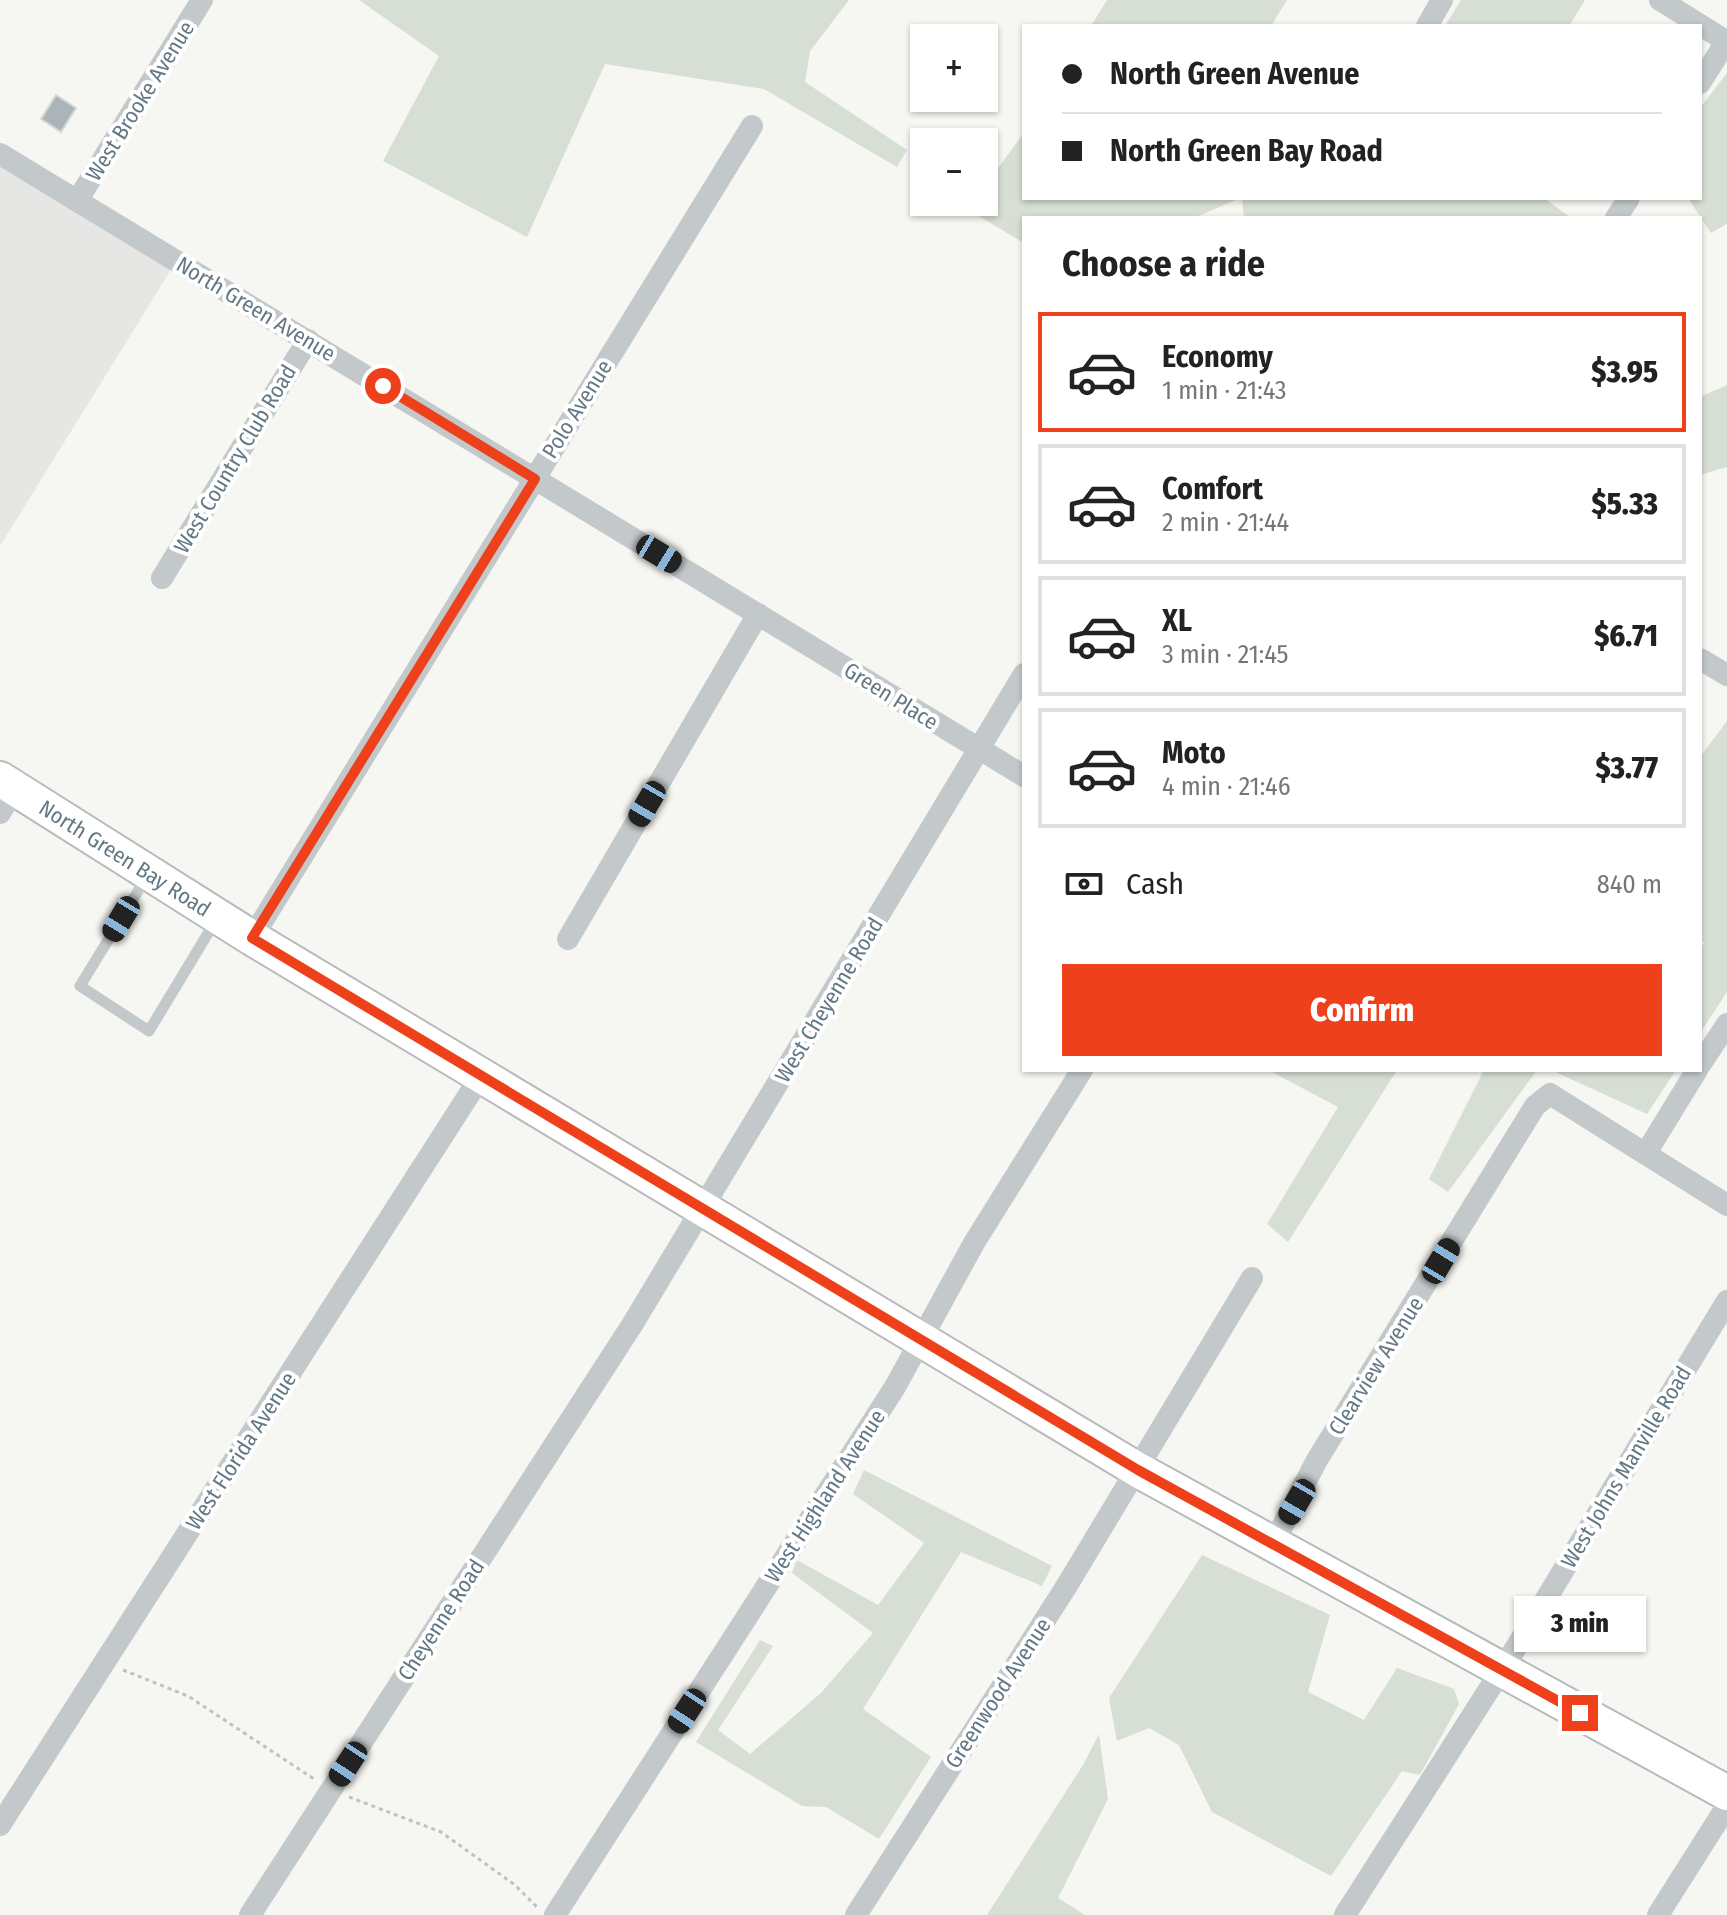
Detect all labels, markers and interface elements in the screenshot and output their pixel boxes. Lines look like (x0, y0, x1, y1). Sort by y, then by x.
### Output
street label: West Brooke Avenue (80, 16, 200, 186)
map controls (910, 24, 998, 216)
button: + (910, 24, 998, 112)
text: North Green Avenue (1110, 56, 1360, 92)
button: − (910, 128, 998, 216)
text: North Green Bay Road (1110, 133, 1383, 169)
text: Choose a ride (1062, 242, 1265, 286)
street label: North Green Avenue (172, 251, 340, 367)
icon: car (1066, 336, 1138, 408)
text: Economy (1162, 339, 1273, 375)
text: $3.95 (1591, 354, 1658, 390)
street label: Polo Avenue (536, 355, 618, 463)
street label: West Country Club Road (168, 360, 302, 558)
route start (365, 368, 401, 404)
text: 1 min · 21:43 (1162, 375, 1287, 406)
icon: car (1066, 468, 1138, 540)
text: Comfort (1162, 471, 1263, 507)
text: $5.33 (1592, 486, 1658, 522)
text: 2 min · 21:44 (1162, 507, 1289, 538)
car (632, 531, 686, 577)
icon: car (1066, 600, 1138, 672)
text: XL (1162, 603, 1192, 639)
text: $6.71 (1594, 618, 1658, 654)
text: 3 min · 21:45 (1162, 639, 1289, 670)
street label: Green Place (839, 657, 943, 735)
icon: car (1066, 732, 1138, 804)
text: Moto (1162, 735, 1226, 771)
text: $3.77 (1595, 750, 1658, 786)
text: 4 min · 21:46 (1162, 771, 1291, 802)
car (625, 777, 669, 831)
street label: North Green Bay Road (34, 794, 216, 922)
icon: cash (1062, 862, 1106, 906)
text: Cash (1126, 866, 1184, 902)
text: 840 m (1597, 869, 1662, 900)
car (98, 892, 144, 946)
street label: West Cheyenne Road (769, 913, 889, 1087)
button: Confirm (1062, 964, 1662, 1056)
car (1418, 1234, 1464, 1288)
street label: Clearview Avenue (1323, 1292, 1429, 1440)
street label: West Johns Manville Road (1555, 1361, 1697, 1573)
street label: West Florida Avenue (180, 1367, 302, 1535)
street label: West Highland Avenue (759, 1404, 891, 1588)
car (1275, 1475, 1319, 1529)
street label: Cheyenne Road (392, 1554, 490, 1686)
callout: 3 min (1514, 1597, 1646, 1653)
text: 3 min (1551, 1608, 1609, 1639)
street label: Greenwood Avenue (939, 1613, 1057, 1773)
car (664, 1684, 710, 1738)
route end (1562, 1695, 1598, 1731)
car (325, 1737, 371, 1791)

